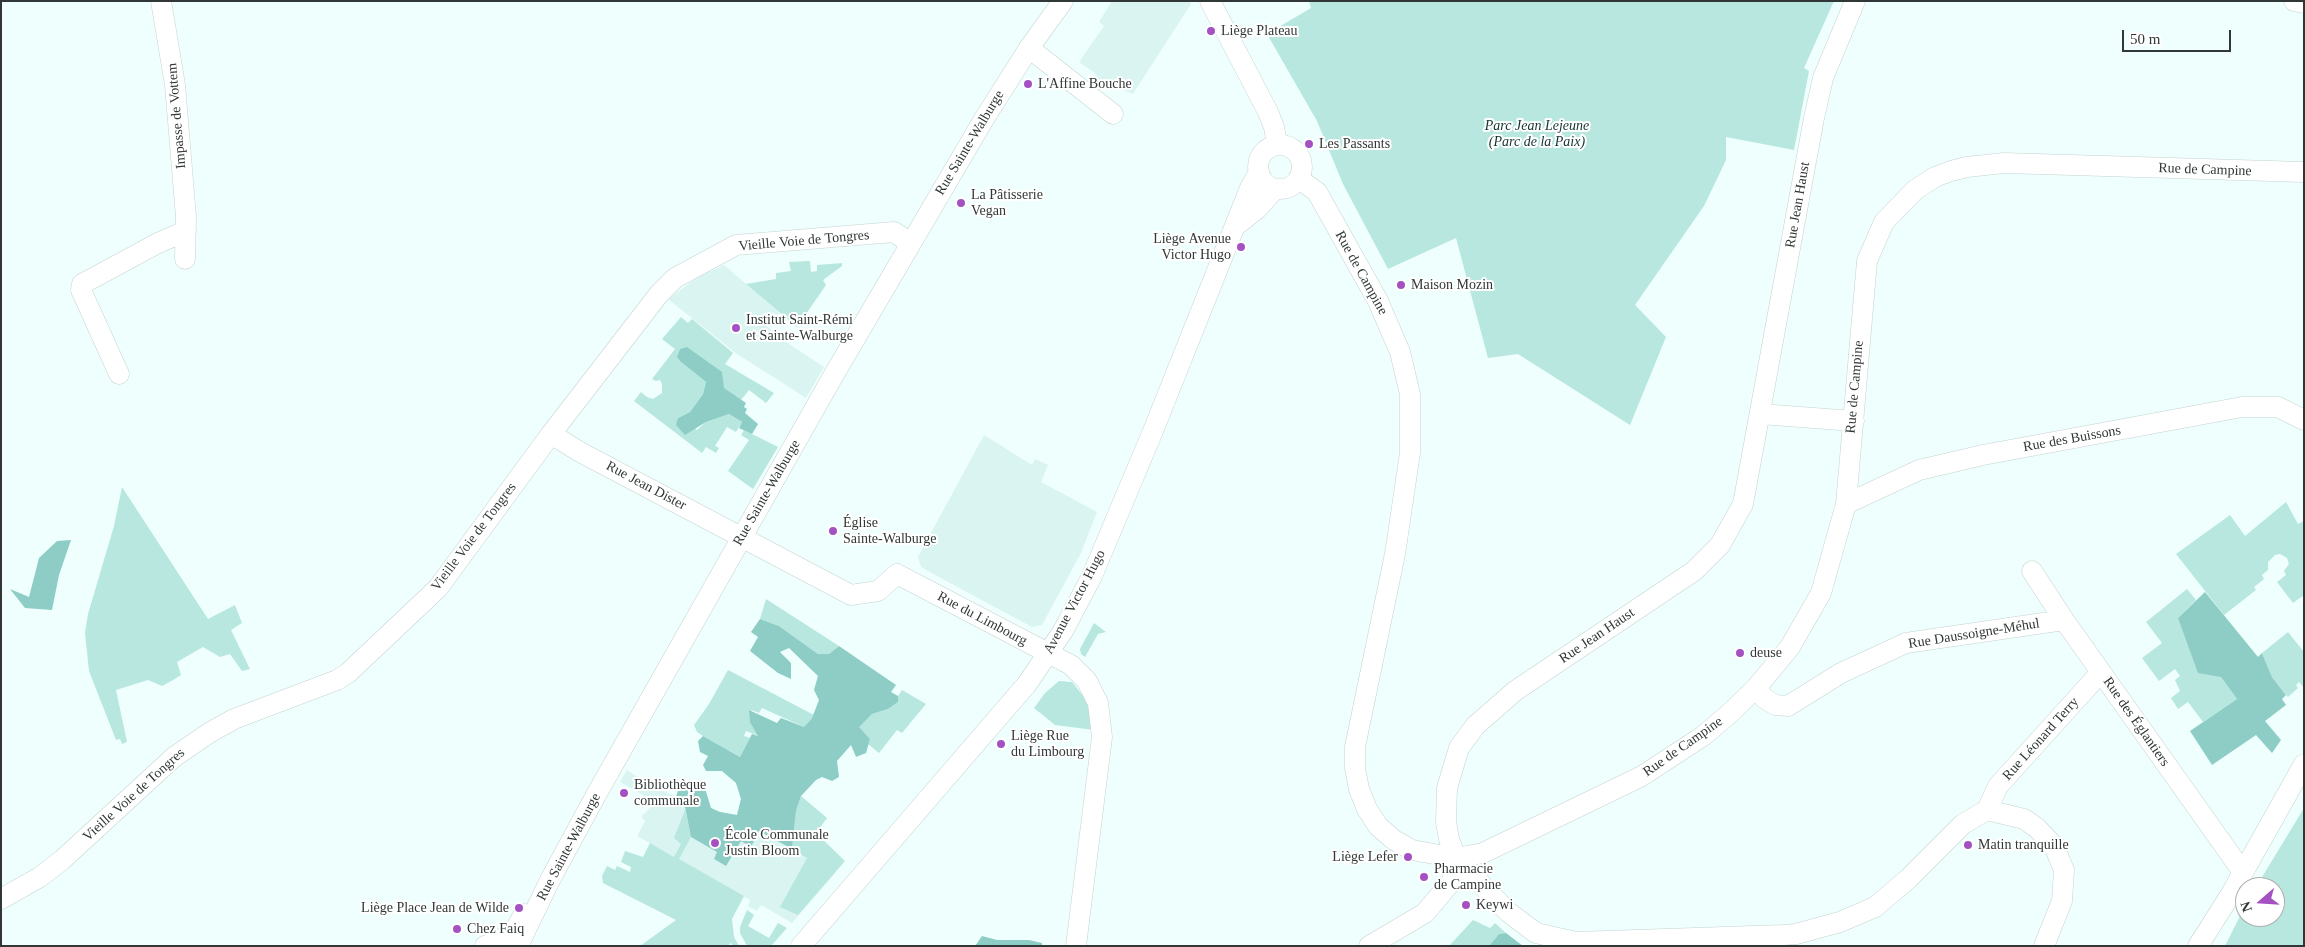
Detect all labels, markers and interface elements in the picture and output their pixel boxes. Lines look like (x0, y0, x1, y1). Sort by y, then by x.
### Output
scale bar (2125, 20, 2234, 52)
place label: Liège Plateau (1221, 23, 1298, 39)
marker: Liège Plateau (1205, 25, 1217, 37)
text: 50 m (2130, 31, 2160, 47)
street label: Impasse de Vottem (164, 62, 190, 170)
place label: L'Affine Bouche (1038, 76, 1132, 92)
marker: L'Affine Bouche (1022, 78, 1034, 90)
street label: Rue Sainte-Walburge (932, 87, 1008, 199)
park label: Parc Jean Lejeune (Parc de la Paix) (1485, 118, 1589, 150)
place label: Les Passants (1319, 136, 1390, 152)
marker: Les Passants (1303, 138, 1315, 150)
street label: Rue de Campine (2158, 160, 2252, 180)
street label: Rue Jean Haust (1782, 161, 1814, 249)
place label: La Pâtisserie Vegan (971, 187, 1043, 220)
marker: La Pâtisserie Vegan (955, 197, 967, 209)
street label: Vieille Voie de Tongres (738, 227, 870, 255)
street label: Rue de Campine (1331, 228, 1391, 318)
place label: Liège Avenue Victor Hugo (1153, 231, 1231, 264)
marker: Liège Avenue Victor Hugo (1235, 241, 1247, 253)
place label: Maison Mozin (1411, 277, 1493, 293)
marker: Maison Mozin (1395, 279, 1407, 291)
place label: Institut Saint-Rémi et Sainte-Walburge (746, 312, 853, 344)
marker: Institut Saint-Rémi et Sainte-Walburge (730, 322, 742, 334)
street label: Rue de Campine (1843, 340, 1867, 434)
street label: Rue des Buissons (2022, 422, 2122, 456)
street label: Rue Sainte-Walburge (730, 437, 804, 549)
street label: Rue Jean Dister (603, 458, 689, 514)
street label: Vieille Voie de Tongres (428, 480, 520, 594)
place label: Église Sainte-Walburge (843, 515, 936, 548)
marker: Église Sainte-Walburge (827, 525, 839, 537)
street label: Avenue Victor Hugo (1040, 547, 1110, 657)
street label: Rue du Limbourg (934, 588, 1030, 650)
street label: Rue Jean Haust (1556, 605, 1638, 667)
street label: Rue Daussoigne-Méhul (1907, 615, 2041, 653)
place label: deuse (1750, 645, 1782, 661)
marker: deuse (1734, 647, 1746, 659)
street label: Rue des Églantiers (2099, 674, 2173, 770)
street label: Rue Léonard Terry (1999, 694, 2083, 784)
street label: Rue de Campine (1640, 713, 1726, 781)
place label: Liège Rue du Limbourg (1011, 728, 1084, 760)
marker: Liège Rue du Limbourg (995, 738, 1007, 750)
street label: Vieille Voie de Tongres (80, 745, 188, 845)
place label: Bibliothèque communale (634, 777, 706, 810)
marker: Bibliothèque communale (618, 787, 630, 799)
street label: Rue Sainte-Walburge (534, 790, 604, 904)
place label: École Communale Justin Bloom (725, 827, 829, 860)
marker: École Communale Justin Bloom (709, 837, 721, 849)
place label: Matin tranquille (1978, 837, 2069, 853)
marker: Matin tranquille (1962, 839, 1974, 851)
place label: Liège Lefer (1332, 849, 1398, 865)
marker: Liège Lefer (1402, 851, 1414, 863)
place label: Pharmacie de Campine (1434, 861, 1501, 894)
marker: Pharmacie de Campine (1418, 871, 1430, 883)
north arrow (2235, 877, 2285, 927)
place label: Keywi (1476, 897, 1513, 913)
marker: Keywi (1460, 899, 1472, 911)
text: N (2238, 899, 2255, 914)
place label: Liège Place Jean de Wilde (361, 900, 509, 916)
marker: Liège Place Jean de Wilde (513, 902, 525, 914)
place label: Chez Faiq (467, 921, 524, 937)
marker: Chez Faiq (451, 923, 463, 935)

